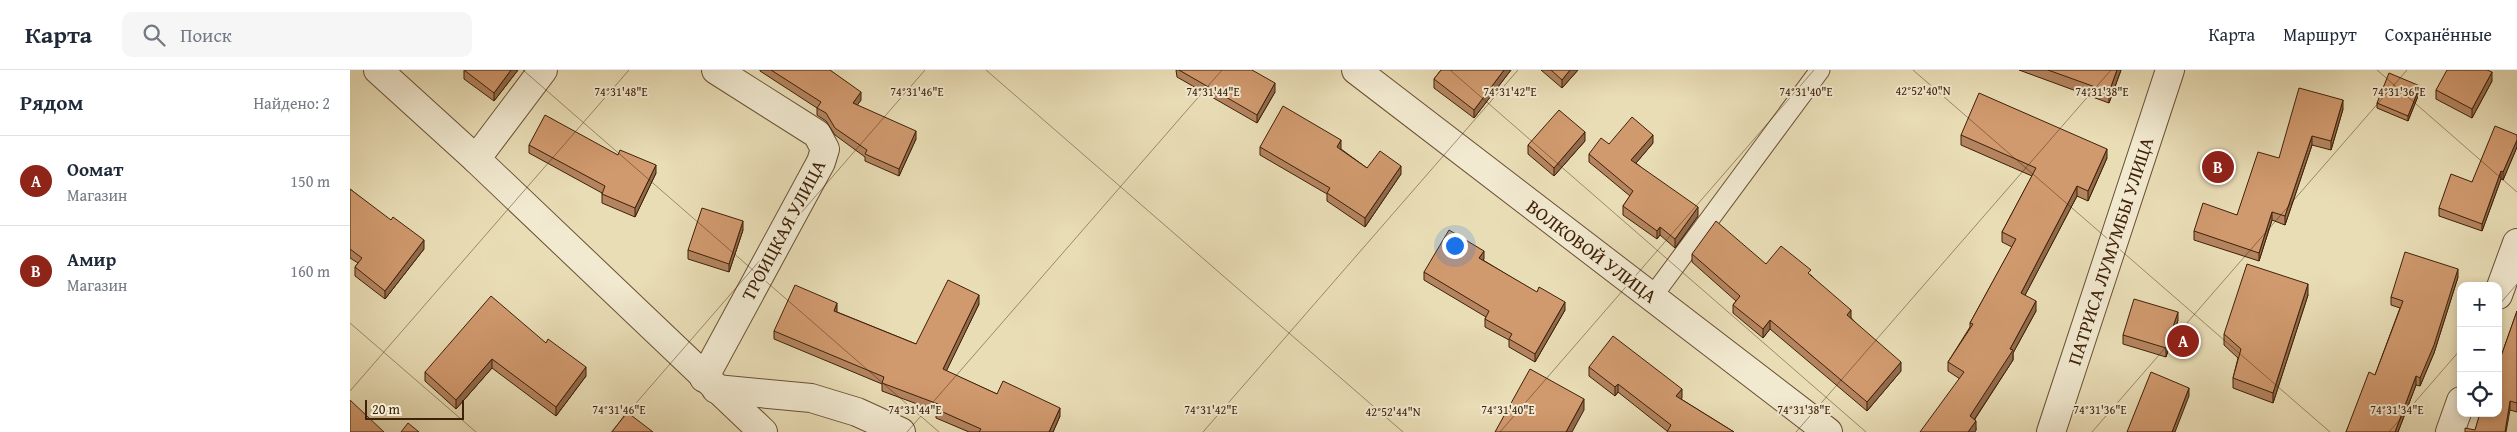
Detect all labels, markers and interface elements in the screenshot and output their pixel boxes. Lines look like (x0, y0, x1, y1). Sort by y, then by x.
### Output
search box (122, 12, 472, 57)
text: Карта (25, 17, 92, 52)
icon: search (140, 21, 168, 49)
text: Поиск (180, 21, 232, 49)
text: Карта (2209, 21, 2255, 48)
text: Маршрут (2283, 21, 2357, 48)
text: Сохранённые (2385, 21, 2492, 48)
text: 42°52'40"N (1895, 82, 1951, 99)
text: 74°31'48"E (594, 83, 648, 100)
text: 74°31'46"E (890, 83, 944, 100)
text: 74°31'44"E (1186, 83, 1240, 100)
text: 74°31'42"E (1483, 83, 1537, 100)
text: 74°31'40"E (1779, 83, 1833, 100)
text: 74°31'38"E (2075, 83, 2129, 100)
text: 74°31'36"E (2372, 83, 2426, 100)
text: Рядом (20, 87, 83, 118)
text: Найдено: 2 (253, 91, 330, 115)
street label: ПАТРИСА ЛУМУМБЫ УЛИЦА (2060, 133, 2160, 369)
pin: B (2202, 148, 2234, 186)
street label: ТРОИЦКАЯ УЛИЦА (734, 154, 832, 306)
text: Оомат (67, 155, 123, 183)
text: A (31, 169, 41, 193)
text: 150 m (290, 169, 330, 193)
text: Магазин (67, 183, 127, 207)
street label: ВОЛКОВОЙ УЛИЦА (1521, 193, 1664, 310)
your location (1442, 233, 1468, 259)
text: Амир (67, 245, 116, 273)
text: B (31, 259, 41, 283)
text: 160 m (290, 259, 330, 283)
text: Магазин (67, 273, 127, 297)
map controls (2457, 282, 2502, 417)
button: + (2457, 282, 2502, 327)
pin: A (2167, 322, 2199, 360)
button: − (2457, 327, 2502, 372)
button: locate (2457, 372, 2502, 417)
scale bar (365, 397, 464, 420)
text: 20 m (372, 399, 400, 419)
text: 74°31'46"E (592, 401, 646, 418)
text: 74°31'44"E (888, 401, 942, 418)
text: 74°31'42"E (1184, 401, 1238, 418)
text: 74°31'40"E (1481, 401, 1535, 418)
text: 74°31'38"E (1777, 401, 1831, 418)
text: 74°31'36"E (2073, 401, 2127, 418)
text: 74°31'34"E (2370, 401, 2424, 418)
text: 42°52'44"N (1365, 403, 1421, 420)

